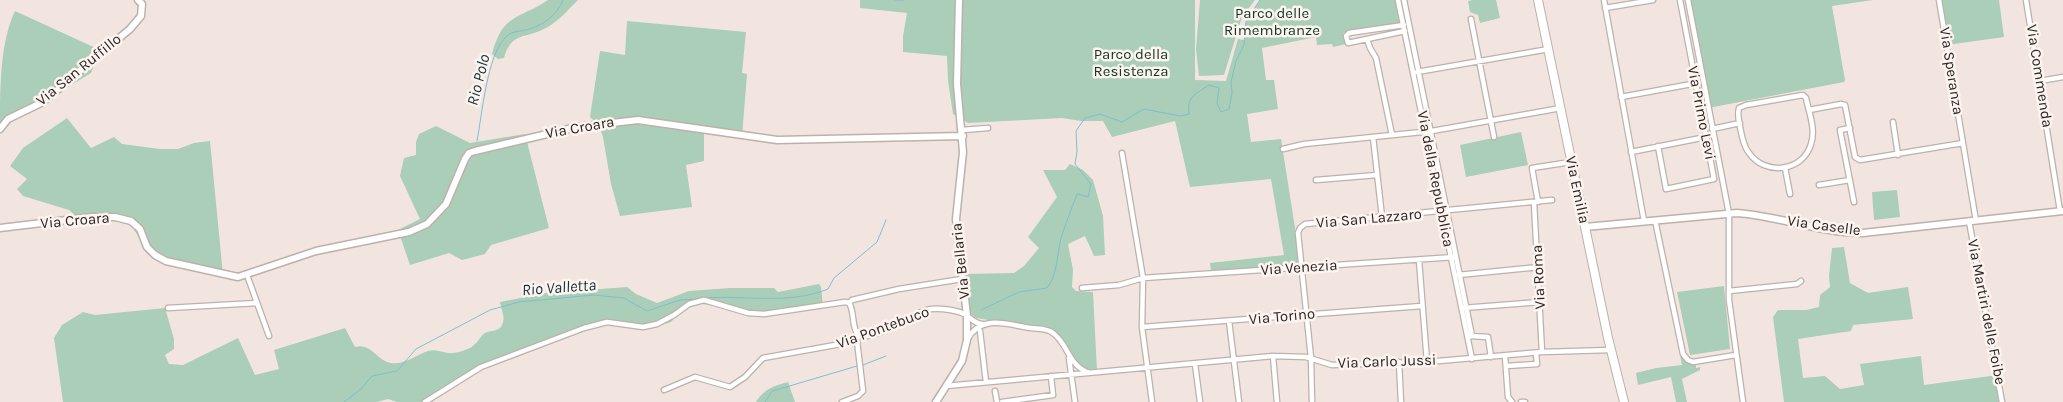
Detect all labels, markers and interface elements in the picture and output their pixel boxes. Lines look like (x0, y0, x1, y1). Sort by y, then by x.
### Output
park label: Parco delle Rimembranze (1224, 5, 1320, 40)
street label: Via Commenda (2022, 23, 2056, 129)
street label: Via Speranza (1935, 26, 1967, 116)
street label: Via San Ruffillo (33, 30, 125, 110)
park label: Parco della Resistenza (1094, 46, 1168, 81)
water label: Rio Polo (463, 52, 495, 108)
street label: Via Primo Levi (1683, 64, 1719, 162)
street label: Via della Repubblica (1413, 109, 1457, 249)
street label: Via Croara (544, 113, 616, 143)
street label: Via Emilia (1561, 155, 1593, 225)
street label: Via San Lazzaro (1315, 205, 1423, 233)
street label: Via Croara (40, 209, 110, 233)
street label: Via Caselle (1786, 212, 1862, 240)
street label: Via Bellaria (948, 222, 974, 300)
street label: Via Martiri delle Foibe (1963, 238, 2009, 386)
street label: Via Roma (1528, 244, 1550, 310)
street label: Via Venezia (1260, 256, 1338, 280)
water label: Rio Valletta (521, 276, 597, 300)
street label: Via Pontebuco (834, 303, 932, 353)
street label: Via Torino (1248, 305, 1316, 329)
street label: Via Carlo Jussi (1337, 351, 1437, 373)

